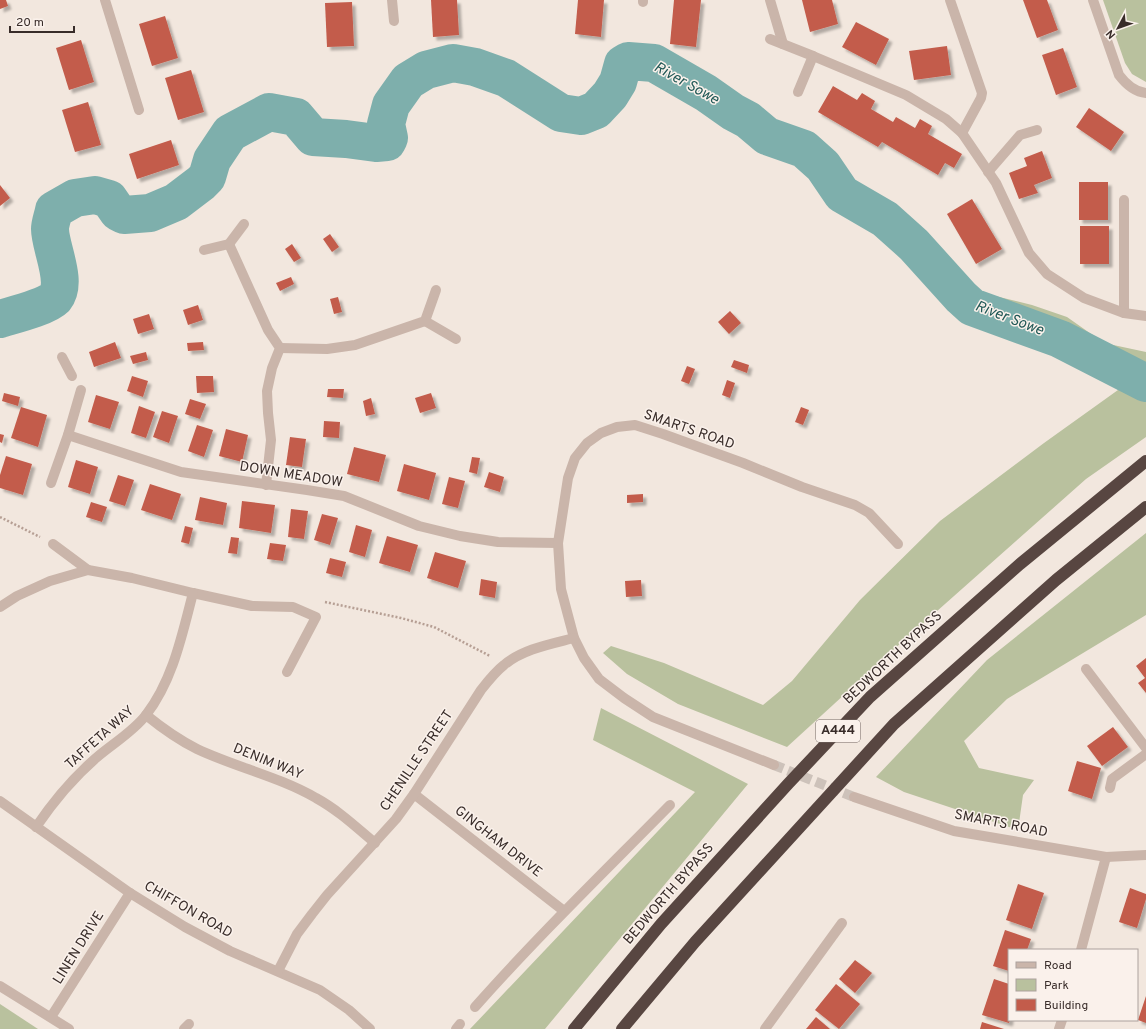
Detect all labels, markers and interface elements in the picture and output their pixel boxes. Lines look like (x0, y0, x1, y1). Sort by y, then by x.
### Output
scale bar (10, 8, 74, 34)
north arrow (1098, 8, 1138, 48)
text: 20 m (16, 15, 44, 31)
text: N (1103, 26, 1119, 41)
water label: River Sowe (650, 58, 722, 110)
water label: River Sowe (972, 297, 1046, 341)
street label: SMARTS ROAD (641, 406, 737, 454)
street label: DOWN MEADOW (238, 458, 344, 492)
street label: BEDWORTH BYPASS (840, 608, 946, 708)
street label: TAFFETA WAY (62, 703, 138, 773)
street label: CHENILLE STREET (377, 707, 457, 815)
road number: A444 (816, 720, 860, 742)
street label: DENIM WAY (230, 740, 306, 784)
street label: GINGHAM DRIVE (451, 803, 545, 881)
street label: SMARTS ROAD (953, 807, 1049, 841)
street label: BEDWORTH BYPASS (620, 840, 718, 948)
street label: CHIFFON ROAD (141, 878, 235, 942)
street label: LINEN DRIVE (50, 908, 108, 988)
legend (1008, 949, 1138, 1021)
text: Road (1044, 958, 1072, 974)
text: Park (1044, 978, 1069, 994)
text: Building (1044, 998, 1088, 1014)

